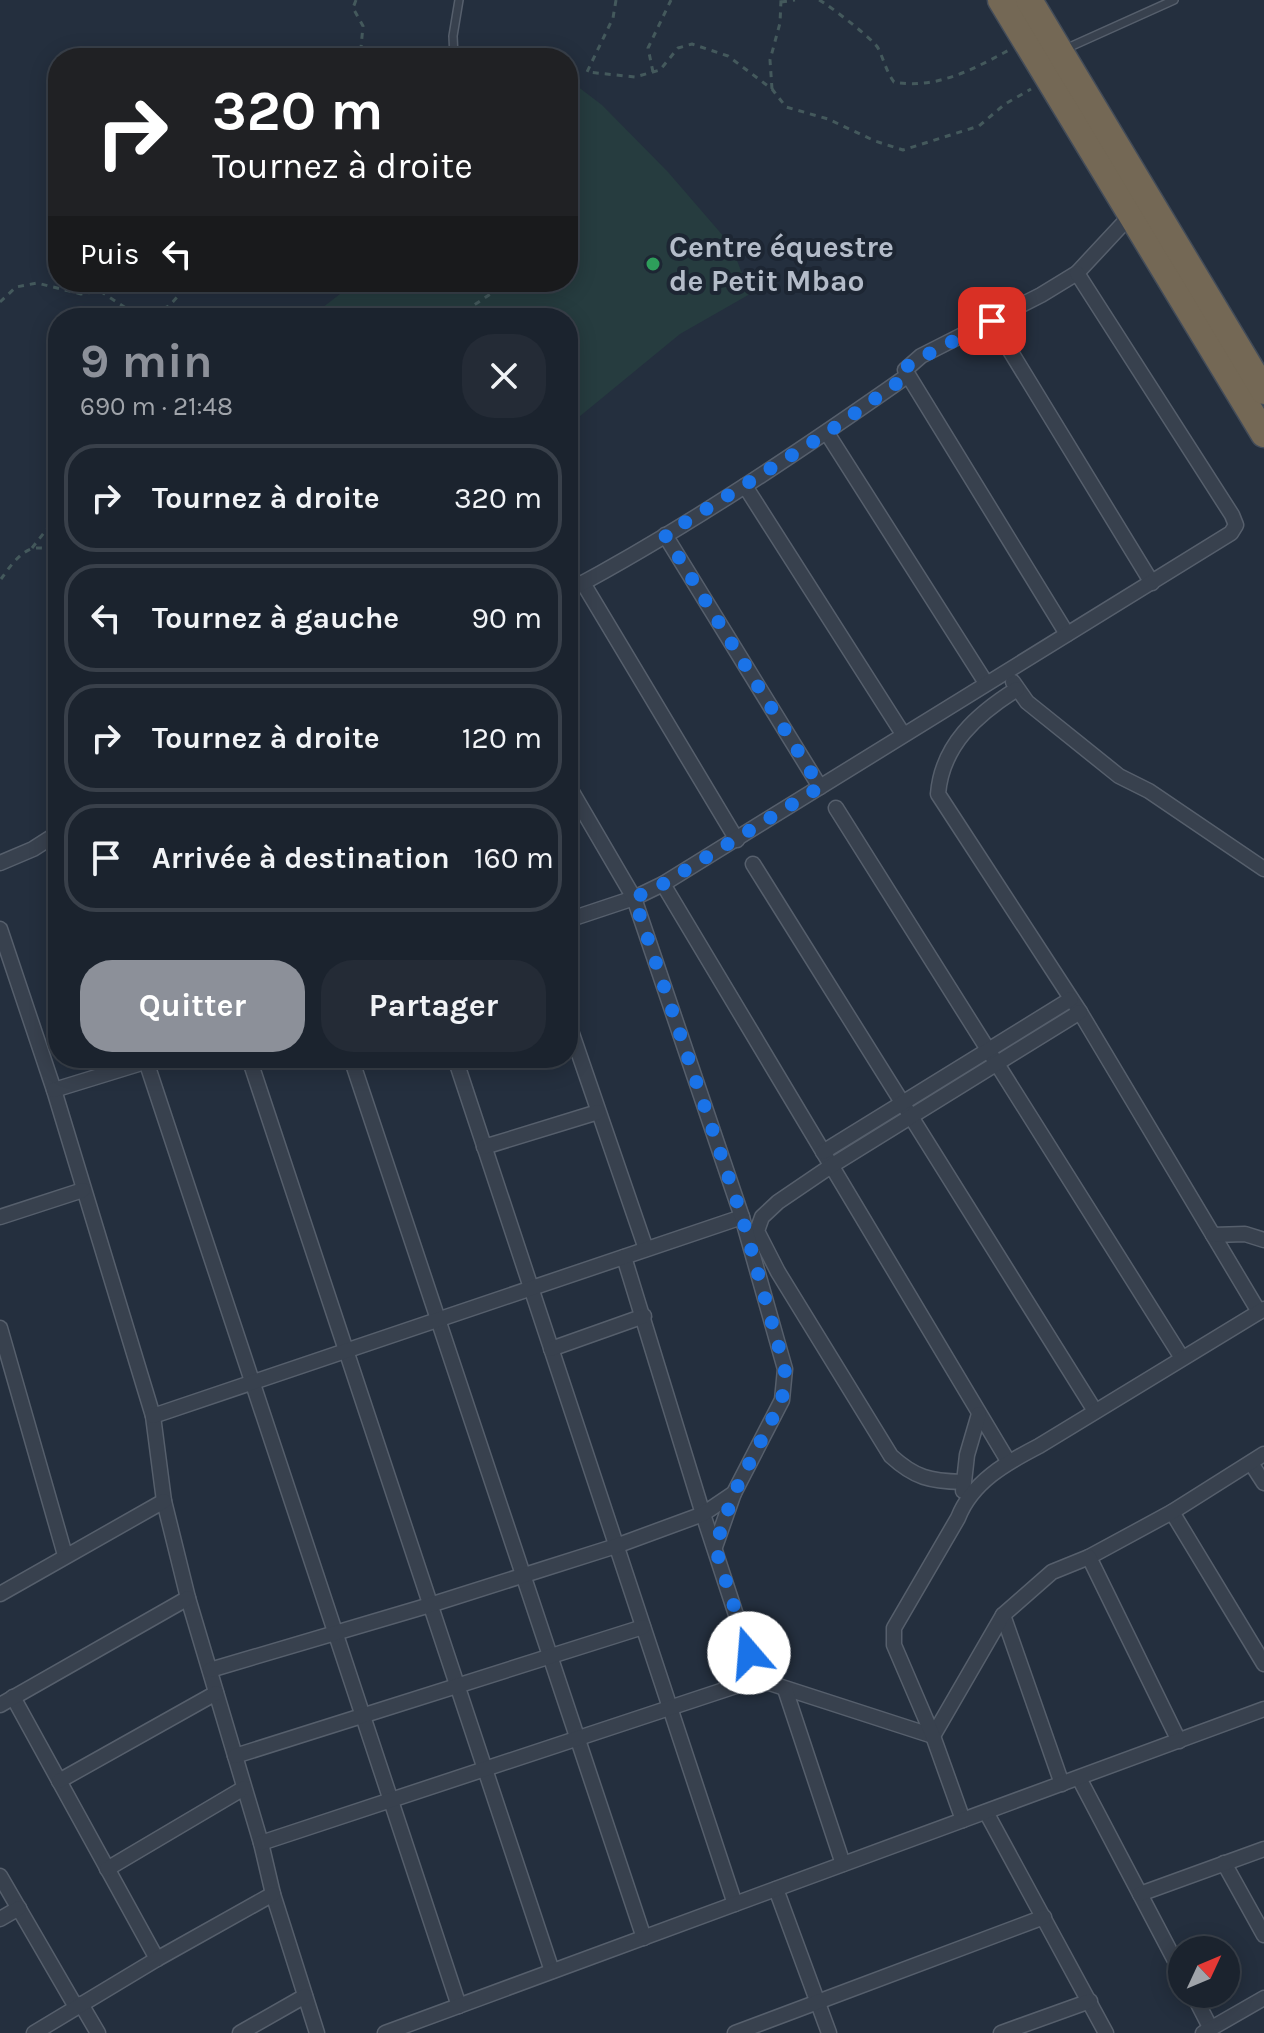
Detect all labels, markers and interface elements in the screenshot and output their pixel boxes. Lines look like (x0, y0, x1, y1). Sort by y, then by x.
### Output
text: 320 m (212, 78, 383, 143)
icon: right (80, 80, 184, 184)
text: Tournez à droite (212, 145, 473, 187)
place label: Centre équestre de Petit Mbao (669, 229, 894, 299)
icon: left (155, 232, 199, 276)
text: Puis (80, 236, 139, 272)
marker: Centre équestre de Petit Mbao (644, 255, 662, 273)
pin (958, 287, 1026, 355)
icon: arrive (970, 299, 1014, 343)
text: 9 min (80, 333, 213, 389)
button: close (462, 334, 546, 418)
text: 690 m · 21:48 (80, 391, 233, 422)
icon: right (84, 476, 128, 520)
text: Tournez à droite (152, 480, 380, 516)
text: 320 m (454, 480, 542, 516)
icon: left (84, 596, 128, 640)
text: Tournez à gauche (152, 600, 399, 636)
text: 90 m (472, 600, 542, 636)
icon: right (84, 716, 128, 760)
text: Tournez à droite (152, 720, 380, 756)
text: 120 m (462, 720, 542, 756)
icon: arrive (84, 836, 128, 880)
text: Arrivée à destination (152, 840, 450, 876)
text: 160 m (474, 840, 554, 876)
button: Quitter (80, 960, 305, 1052)
button: Partager (321, 960, 546, 1052)
position arrow (707, 1611, 791, 1695)
north arrow (1168, 1936, 1240, 2008)
map controls (1168, 1936, 1240, 2008)

